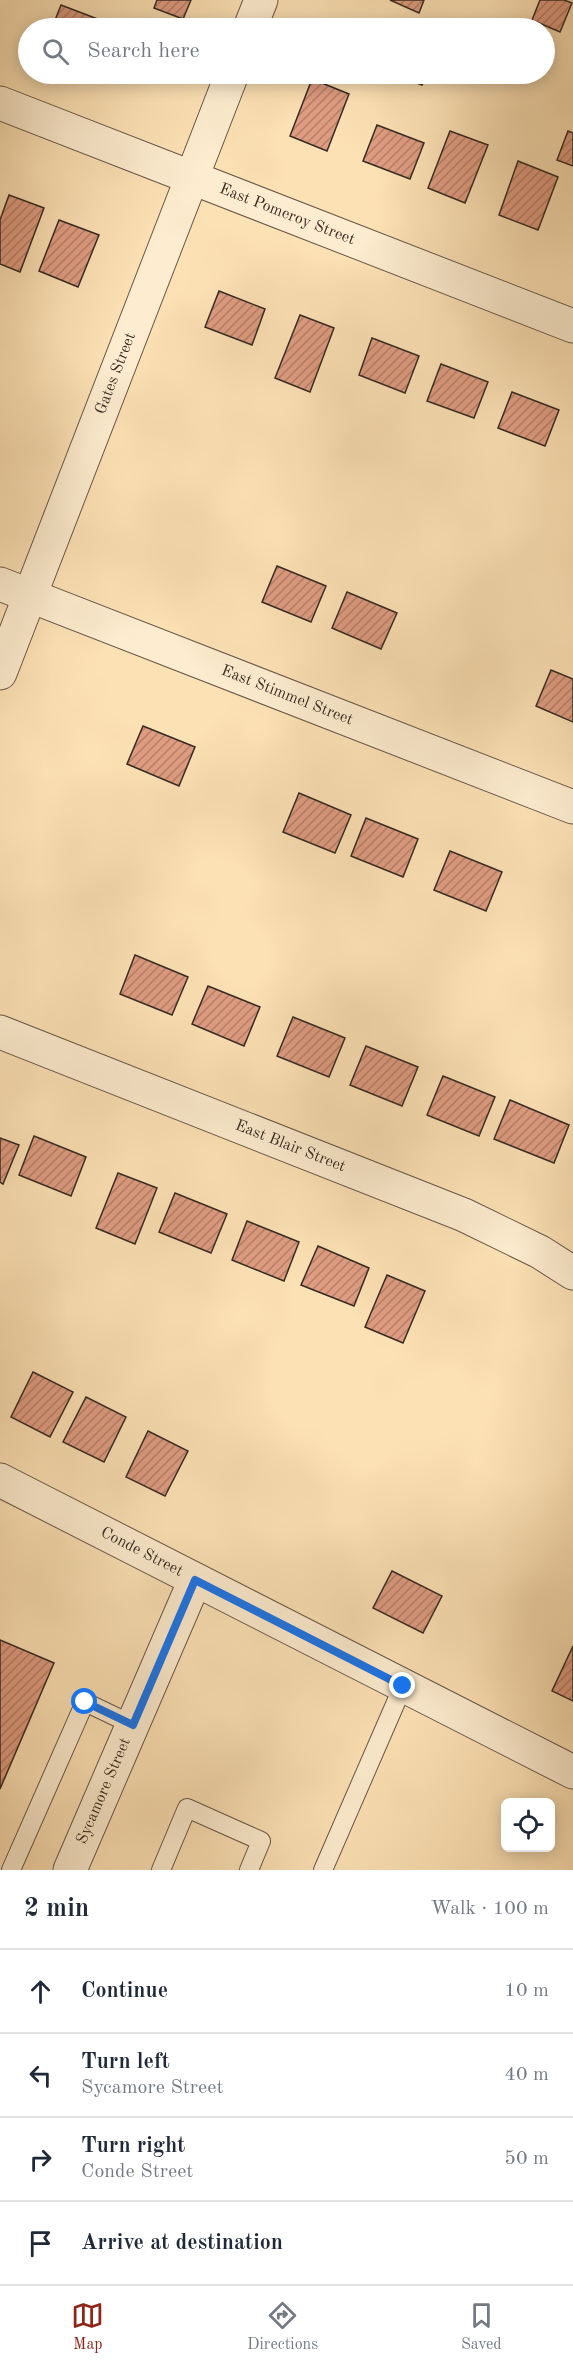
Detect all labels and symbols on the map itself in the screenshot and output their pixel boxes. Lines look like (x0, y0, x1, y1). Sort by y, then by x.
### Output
street label: East Pomeroy Street (217, 181, 357, 248)
street label: Gates Street (93, 330, 139, 417)
street label: East Stimmel Street (219, 663, 355, 729)
street label: East Blair Street (233, 1118, 348, 1176)
street label: Conde Street (98, 1525, 186, 1580)
route end (389, 1672, 415, 1698)
route start (71, 1688, 97, 1714)
street label: Sycamore Street (74, 1735, 134, 1847)

